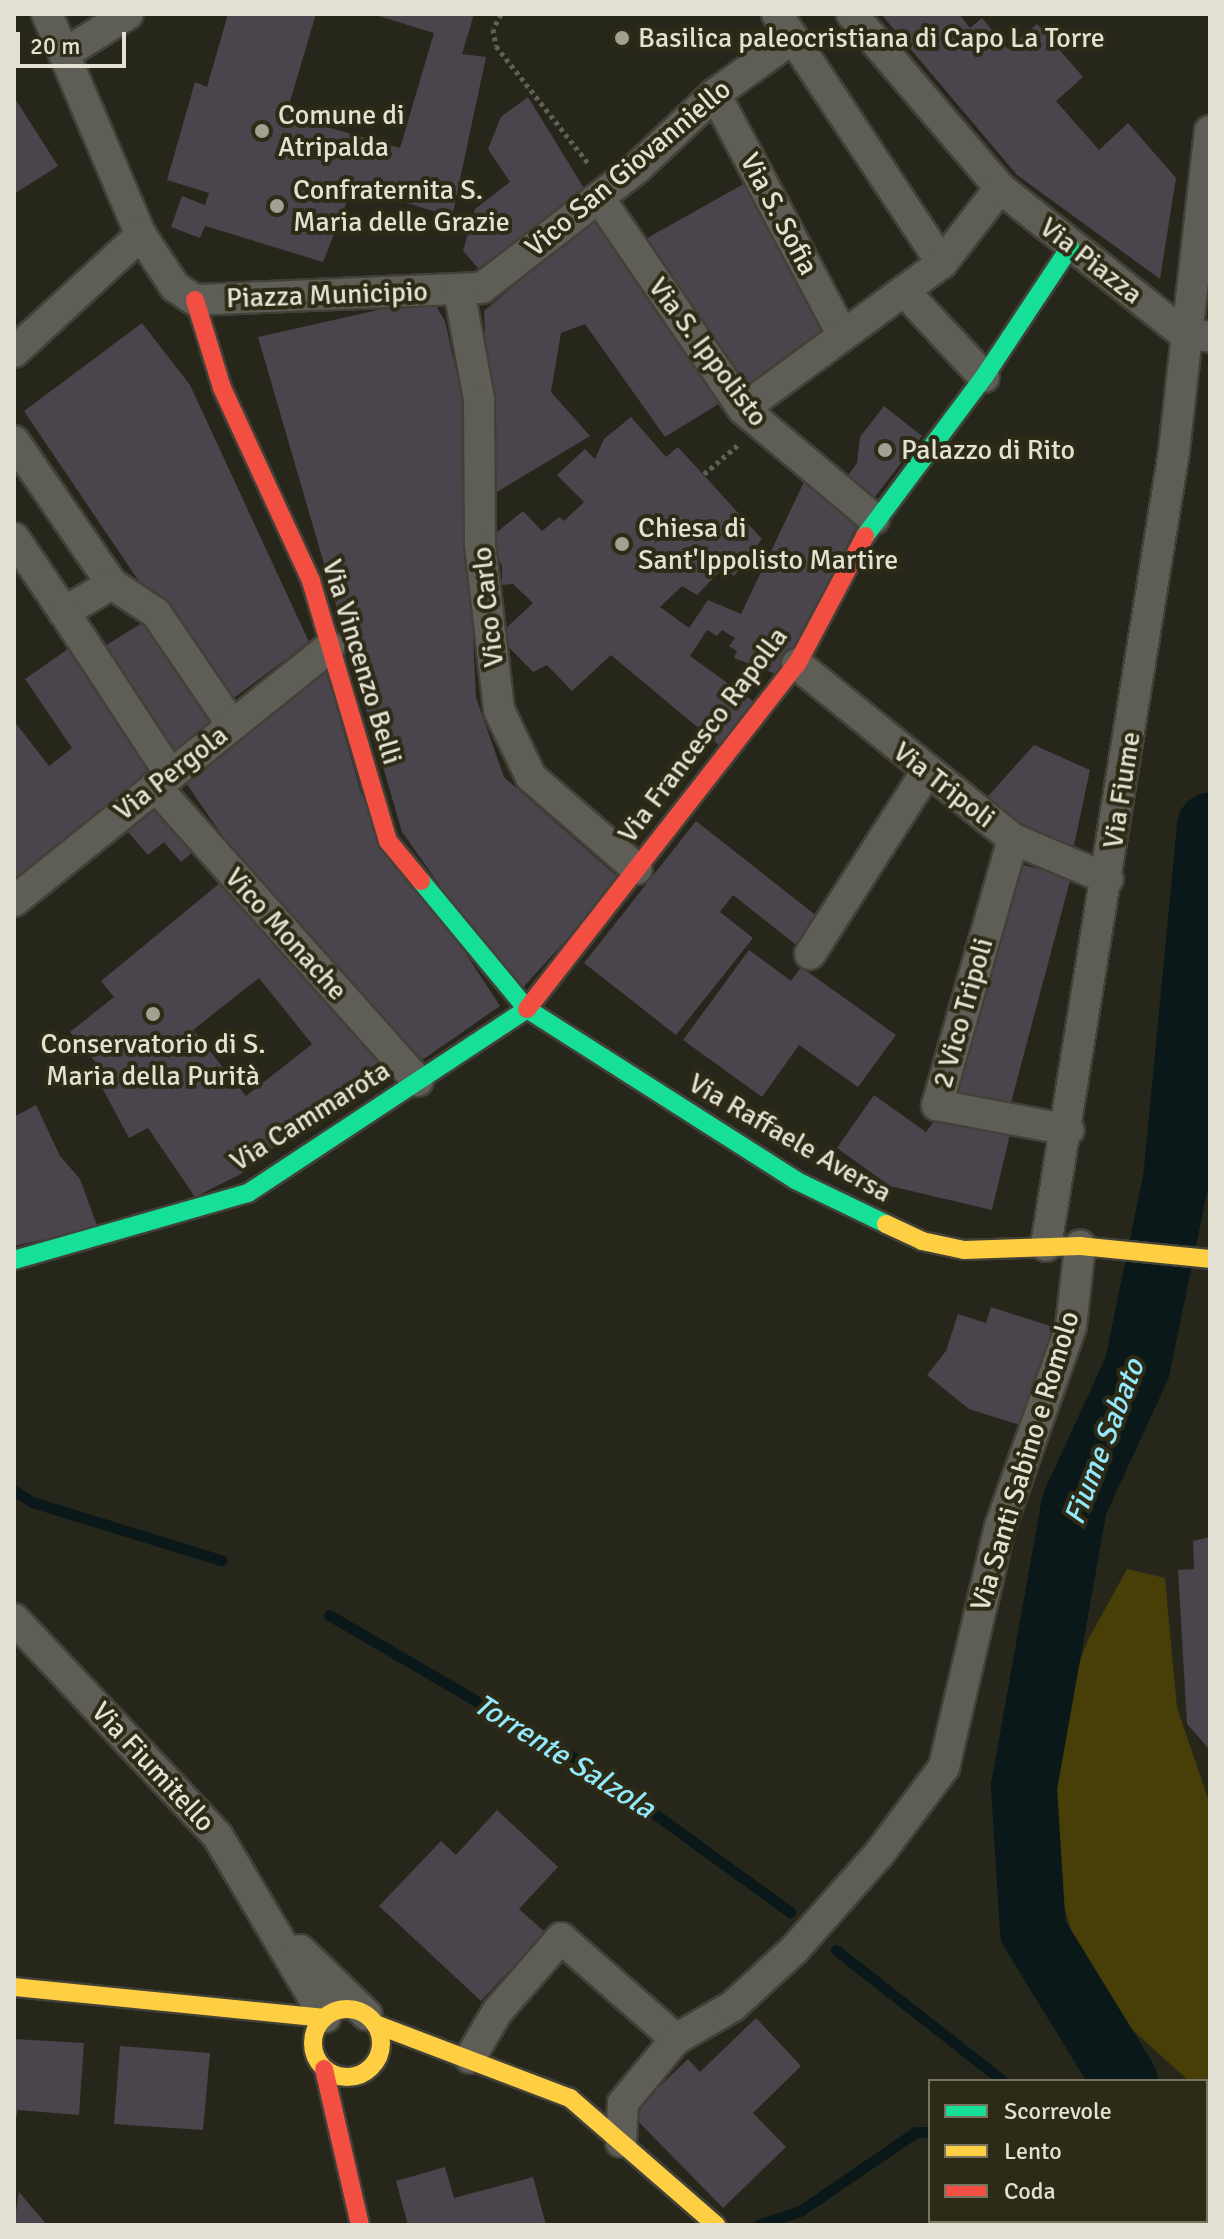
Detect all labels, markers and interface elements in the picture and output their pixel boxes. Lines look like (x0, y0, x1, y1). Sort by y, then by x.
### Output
scale bar (20, 16, 130, 66)
place label: Basilica paleocristiana di Capo La Torre (638, 21, 1105, 55)
marker: Basilica paleocristiana di Capo La Torre (613, 29, 631, 47)
text: 20 m (30, 31, 80, 61)
street label: Vico San Giovanniello (518, 72, 738, 264)
place label: Comune di Atripalda (278, 98, 405, 164)
marker: Comune di Atripalda (253, 122, 271, 140)
street label: Via S. Sofia (733, 147, 825, 281)
place label: Confraternita S. Maria delle Grazie (293, 173, 510, 239)
marker: Confraternita S. Maria delle Grazie (268, 197, 286, 215)
street label: Via Piazza (1033, 211, 1149, 311)
street label: Via S. Ippolisto (641, 271, 775, 433)
street label: Piazza Municipio (226, 275, 428, 315)
place label: Palazzo di Rito (901, 433, 1075, 467)
marker: Palazzo di Rito (876, 441, 894, 459)
place label: Chiesa di Sant'Ippolisto Martire (638, 511, 898, 577)
marker: Chiesa di Sant'Ippolisto Martire (613, 535, 631, 553)
street label: Vico Carlo (465, 545, 511, 669)
street label: Via Vincenzo Belli (315, 555, 409, 769)
street label: Via Francesco Rapolla (611, 621, 795, 849)
street label: Via Pergola (107, 718, 235, 828)
street label: Via Fiume (1096, 729, 1148, 851)
street label: Via Tripoli (886, 735, 1002, 835)
street label: Vico Monache (218, 861, 354, 1007)
street label: 2 Vico Tripoli (926, 934, 1000, 1092)
marker: Conservatorio di S. Maria della Purità (144, 1005, 162, 1023)
place label: Conservatorio di S. Maria della Purità (40, 1027, 266, 1093)
street label: Via Cammarota (224, 1054, 396, 1178)
street label: Via Raffaele Aversa (683, 1066, 897, 1210)
street label: Via Santi Sabino e Romolo (963, 1307, 1087, 1615)
water label: Fiume Sabato (1057, 1354, 1153, 1530)
water label: Torrente Salzola (467, 1687, 661, 1827)
street label: Via Fiumitello (84, 1695, 222, 1839)
legend (928, 2079, 1208, 2223)
text: Scorrevole (1004, 2096, 1112, 2126)
text: Lento (1004, 2136, 1062, 2166)
text: Coda (1004, 2176, 1056, 2206)

